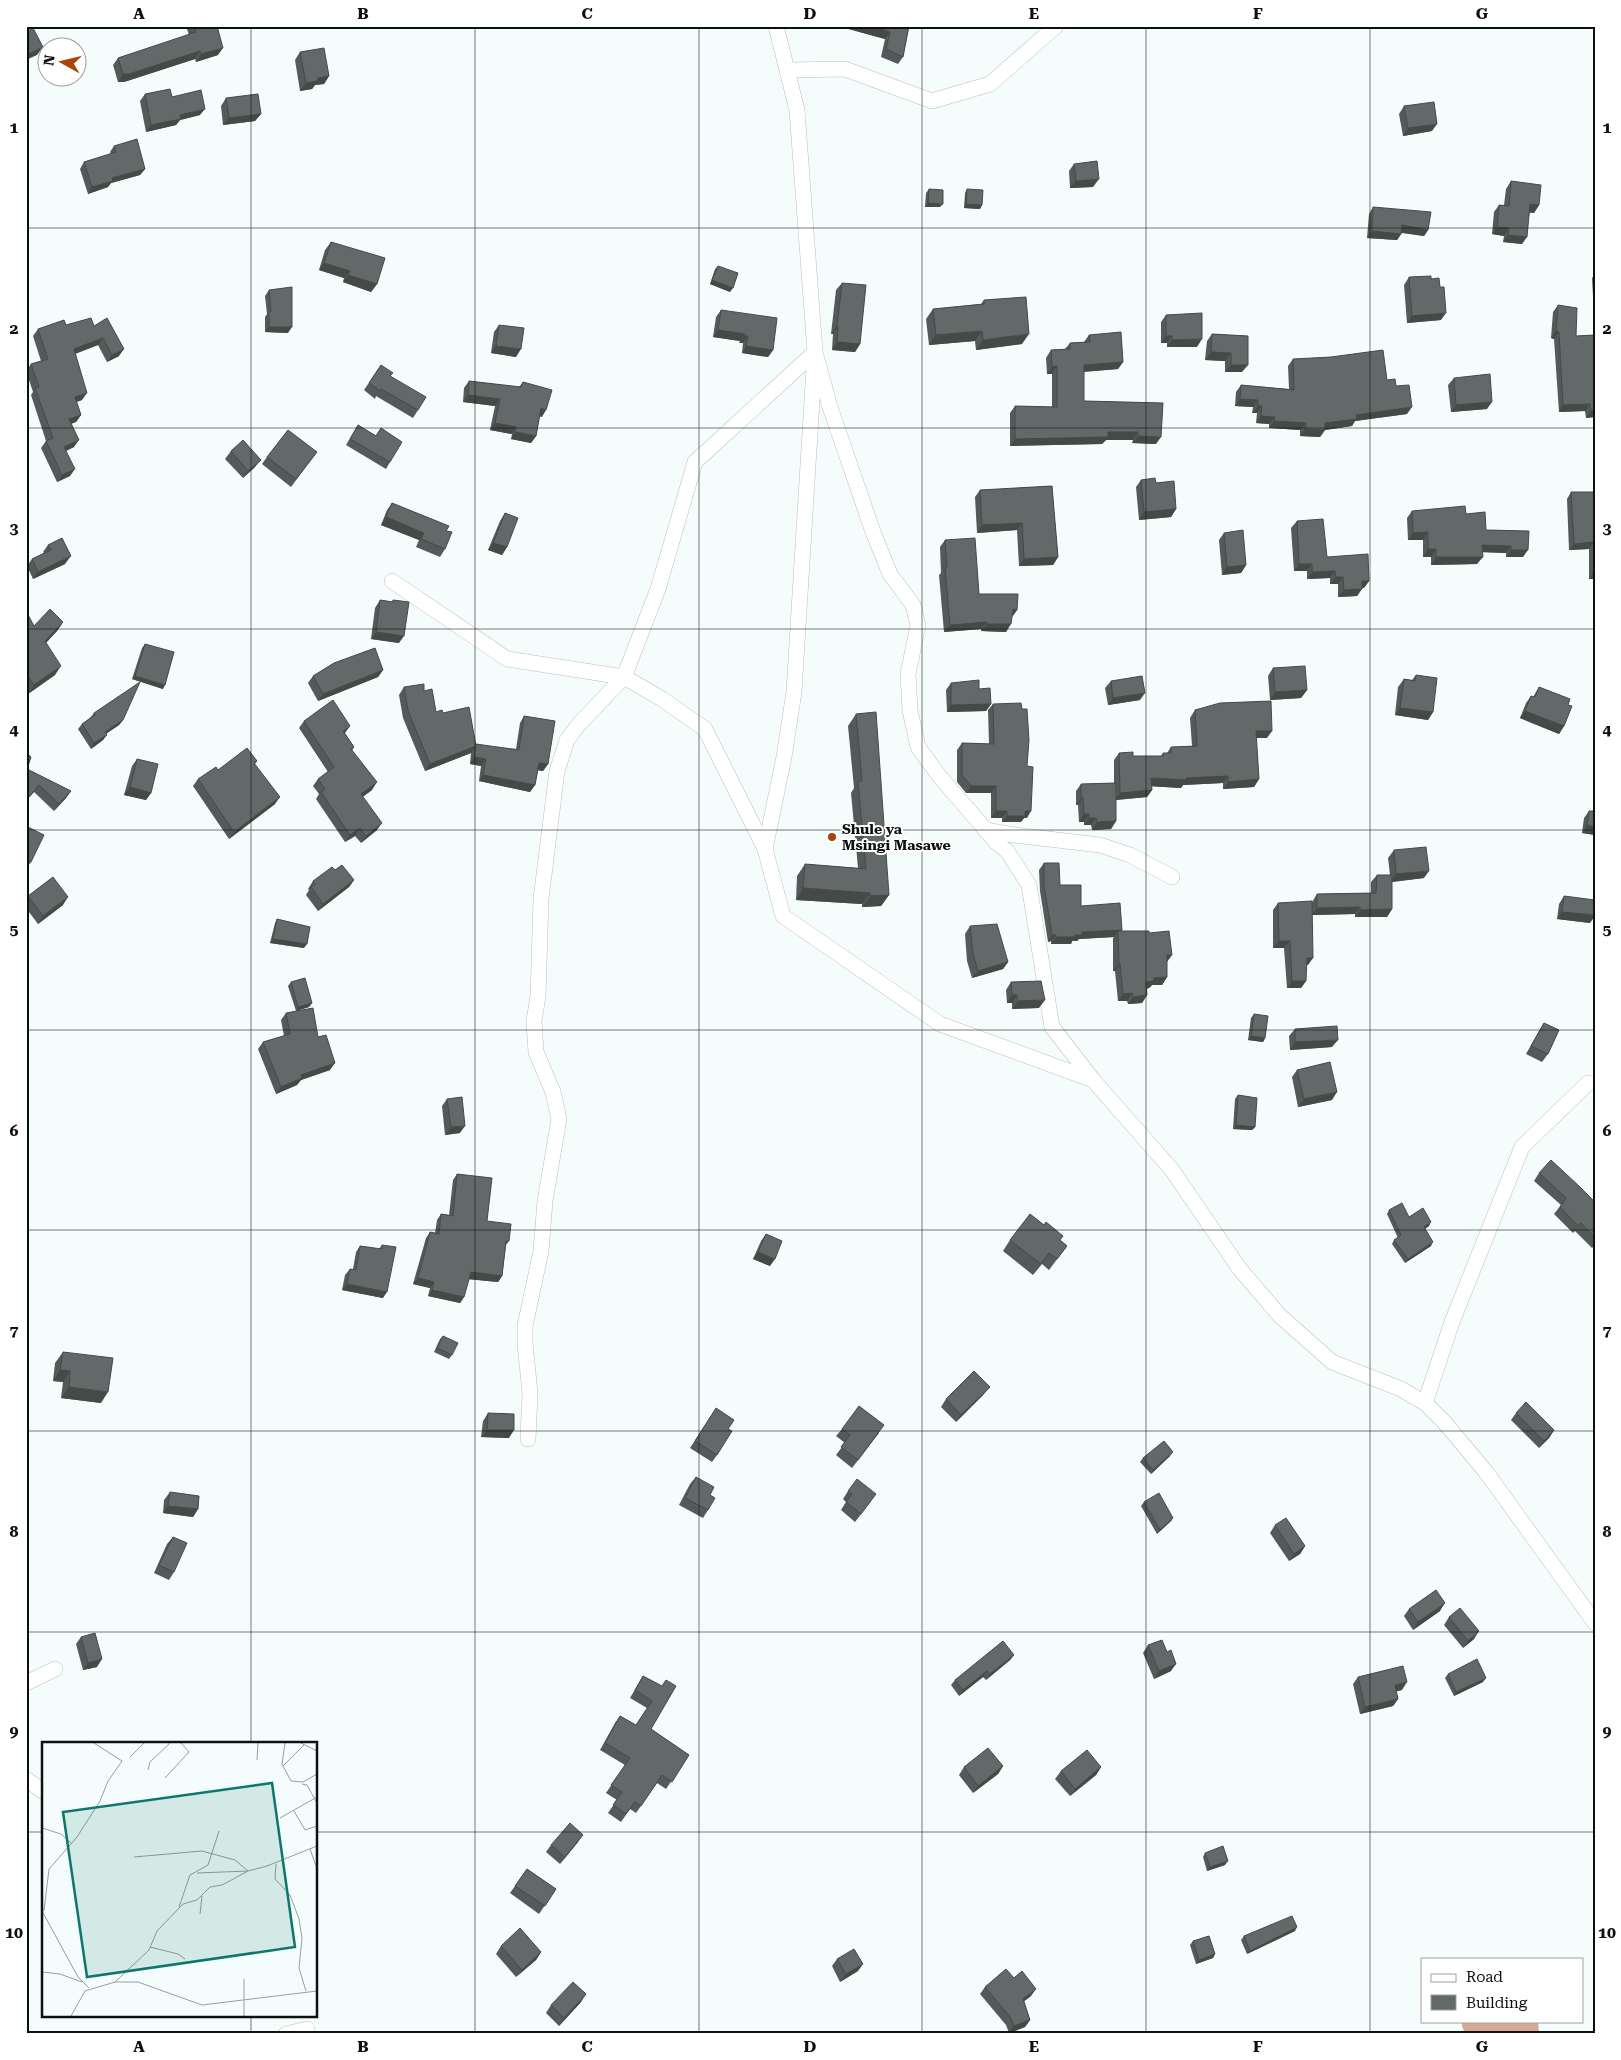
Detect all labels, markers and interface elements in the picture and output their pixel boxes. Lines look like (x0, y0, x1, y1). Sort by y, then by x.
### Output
text: A (133, 4, 145, 23)
text: B (357, 4, 369, 23)
text: C (581, 4, 593, 23)
text: D (804, 4, 817, 23)
text: E (1029, 4, 1039, 23)
text: F (1253, 4, 1263, 23)
text: G (1476, 4, 1489, 23)
north arrow (38, 38, 88, 88)
text: N (40, 54, 58, 67)
text: 1 (10, 118, 19, 137)
text: 1 (1603, 118, 1612, 137)
text: 2 (10, 319, 19, 338)
text: 2 (1603, 319, 1612, 338)
text: 3 (10, 519, 19, 538)
text: 3 (1603, 519, 1612, 538)
text: 4 (10, 720, 19, 739)
text: 4 (1603, 720, 1612, 739)
place label: Shule ya Msingi Masawe (842, 821, 951, 853)
marker: Shule ya Msingi Masawe (826, 831, 838, 843)
text: 5 (10, 920, 19, 939)
text: 5 (1603, 920, 1612, 939)
text: 6 (10, 1121, 19, 1140)
text: 6 (1603, 1121, 1612, 1140)
text: 7 (10, 1321, 19, 1340)
text: 7 (1603, 1321, 1612, 1340)
text: 8 (10, 1522, 19, 1541)
text: 8 (1603, 1522, 1612, 1541)
text: 9 (10, 1722, 19, 1741)
text: 9 (1603, 1722, 1612, 1741)
inset map (42, 1742, 318, 2018)
text: 10 (5, 1923, 23, 1942)
text: 10 (1598, 1923, 1616, 1942)
legend (1421, 1958, 1584, 2022)
text: Road (1466, 1968, 1503, 1986)
text: Building (1466, 1994, 1528, 2012)
text: A (133, 2037, 145, 2056)
text: B (357, 2037, 369, 2056)
text: C (581, 2037, 593, 2056)
text: D (804, 2037, 817, 2056)
text: E (1029, 2037, 1039, 2056)
text: F (1253, 2037, 1263, 2056)
text: G (1476, 2037, 1489, 2056)

